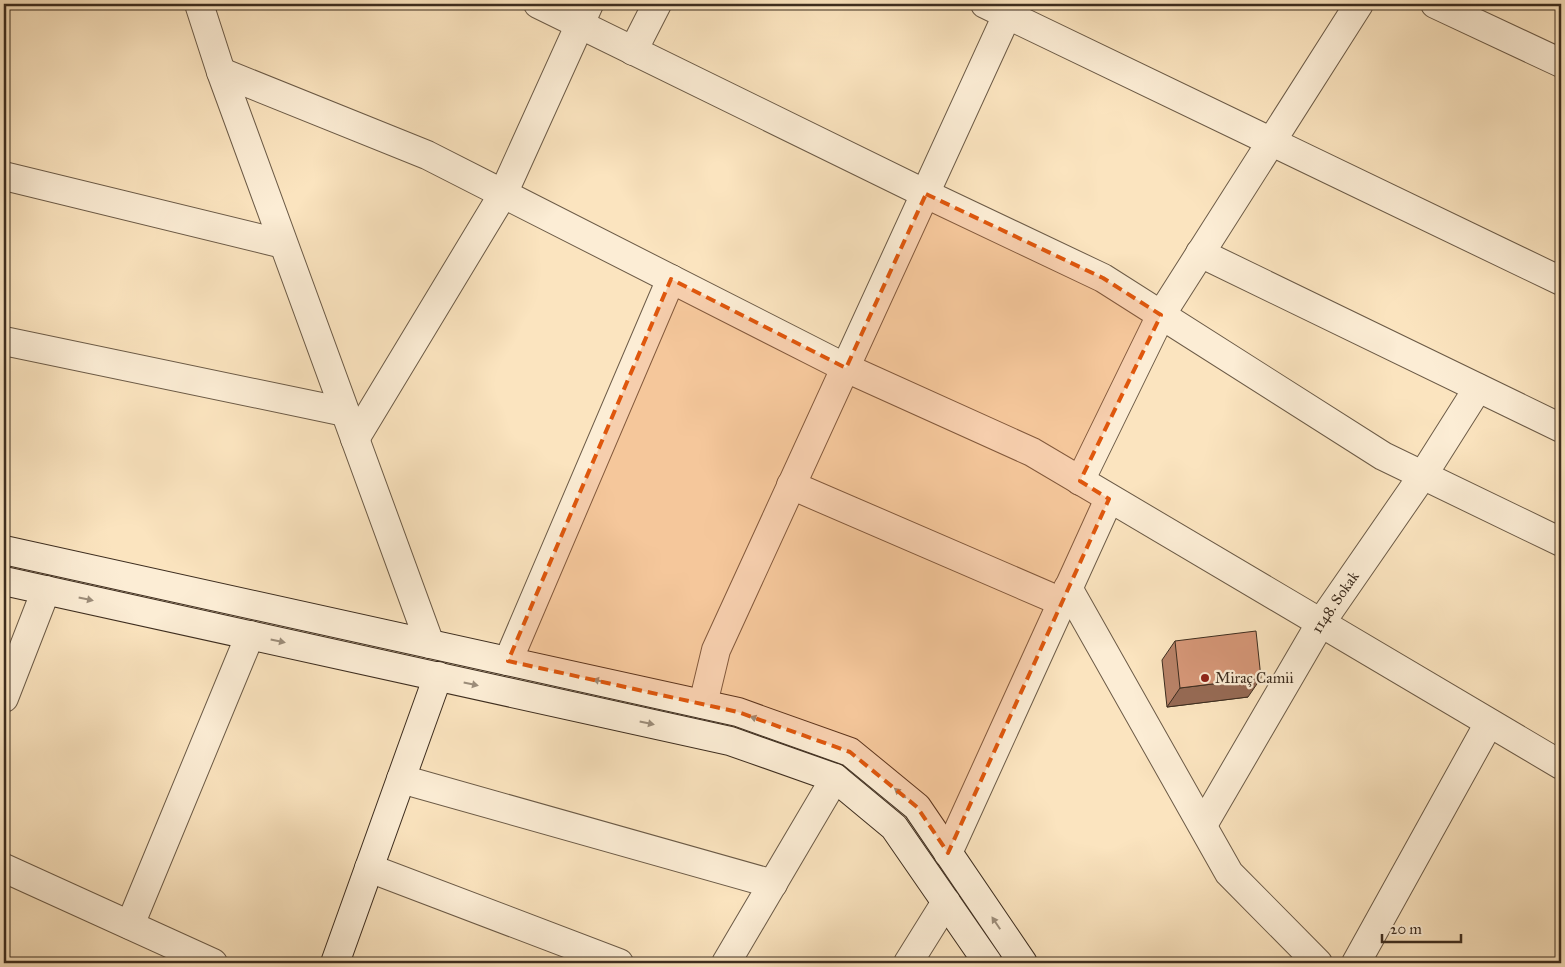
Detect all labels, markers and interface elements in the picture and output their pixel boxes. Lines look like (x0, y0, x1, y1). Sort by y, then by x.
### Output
street label: 1148. Sokak (1308, 568, 1363, 636)
one-way arrow (78, 595, 93, 603)
one-way arrow (271, 637, 286, 645)
place label: Miraç Camii (1215, 669, 1294, 687)
marker: Miraç Camii (1199, 672, 1211, 684)
one-way arrow (591, 677, 607, 685)
one-way arrow (464, 680, 479, 688)
one-way arrow (750, 715, 765, 722)
one-way arrow (640, 719, 656, 727)
one-way arrow (893, 788, 906, 799)
scale bar (1382, 912, 1461, 944)
one-way arrow (991, 916, 1001, 930)
text: 20 m (1390, 920, 1422, 938)

